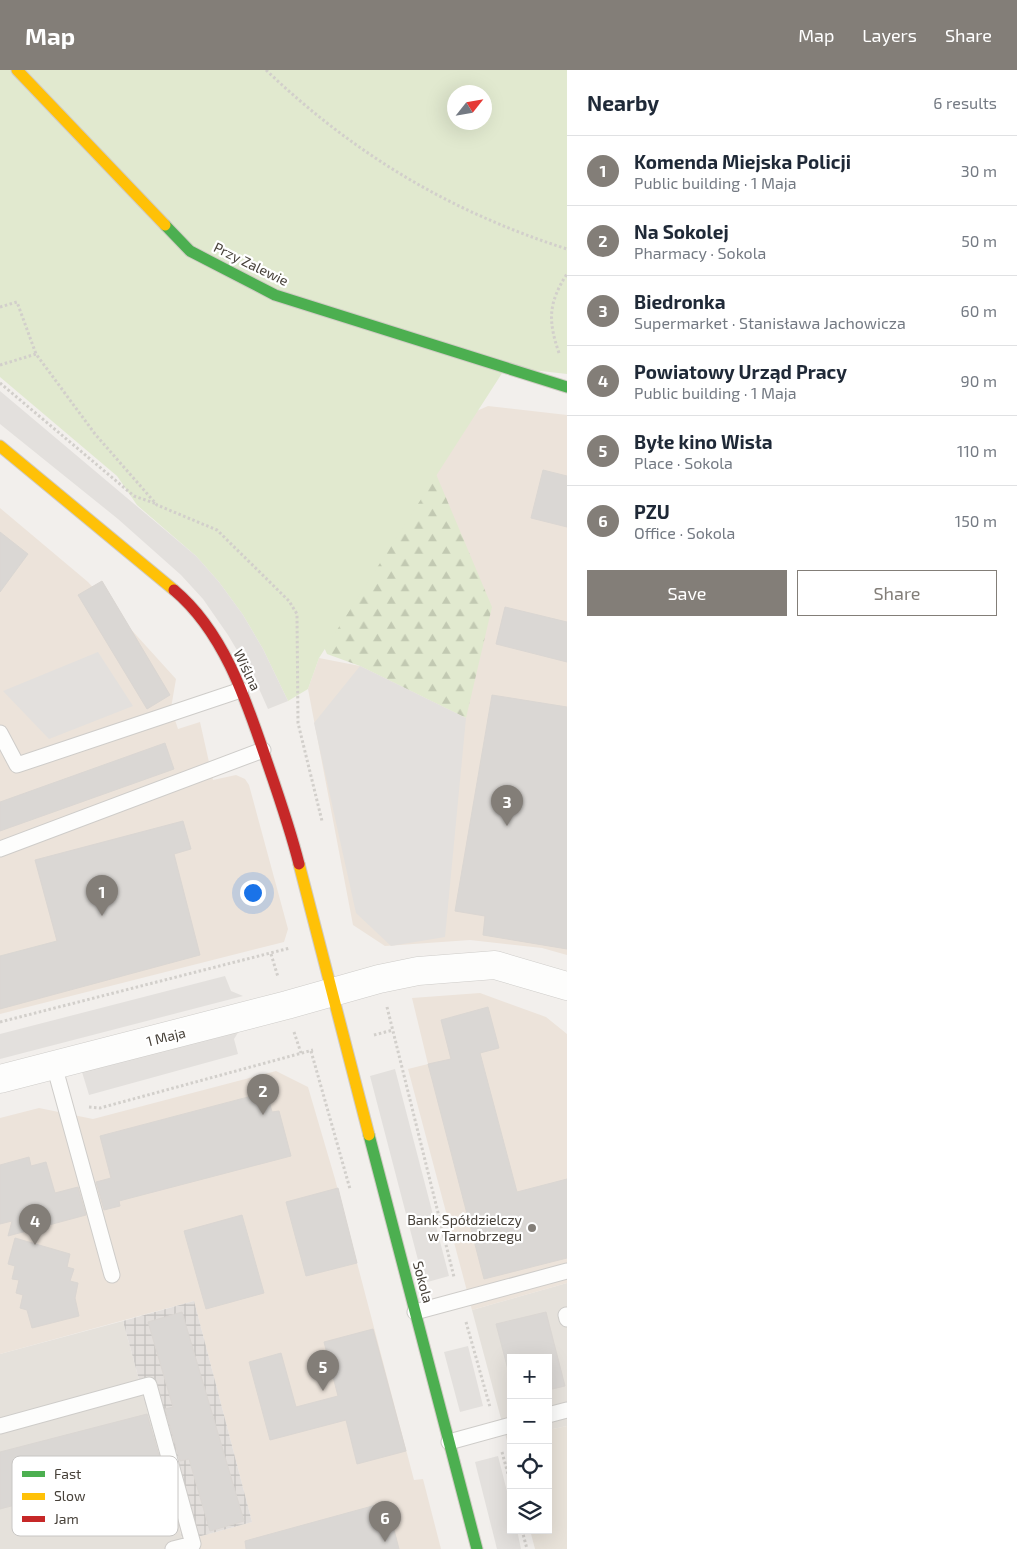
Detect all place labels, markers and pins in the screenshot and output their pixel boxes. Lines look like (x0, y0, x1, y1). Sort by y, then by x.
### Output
pin: 3 (491, 785, 523, 826)
pin: 1 (86, 875, 118, 916)
pin: 2 (247, 1074, 279, 1115)
pin: 4 (19, 1204, 51, 1245)
place label: Bank Spółdzielczy w Tarnobrzegu (407, 1211, 523, 1244)
marker: Bank Spółdzielczy w Tarnobrzegu (526, 1222, 538, 1234)
pin: 5 (307, 1350, 339, 1391)
pin: 6 (369, 1501, 401, 1542)

